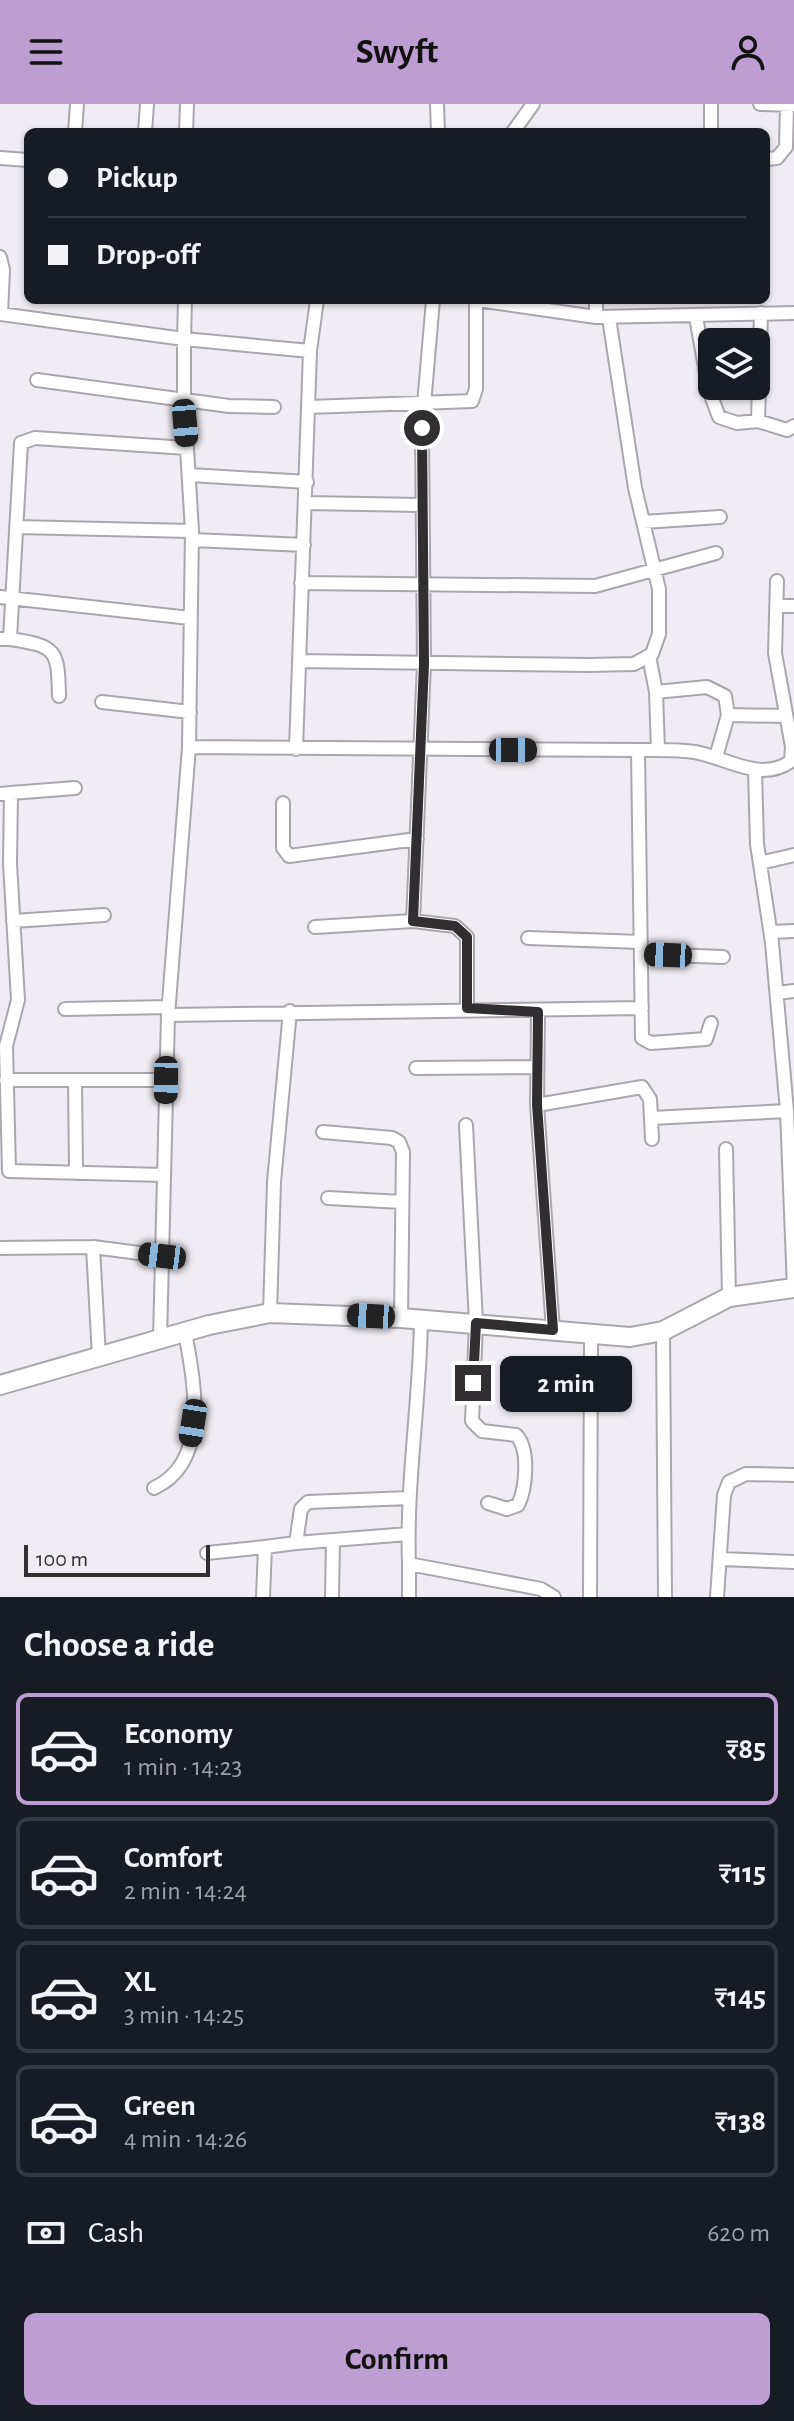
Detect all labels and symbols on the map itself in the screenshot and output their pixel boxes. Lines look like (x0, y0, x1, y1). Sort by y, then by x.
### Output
car (171, 398, 199, 448)
route start (404, 410, 440, 446)
car (489, 738, 537, 762)
car (644, 942, 692, 968)
car (154, 1056, 178, 1104)
car (137, 1241, 187, 1271)
car (346, 1303, 396, 1329)
callout: 2 min (501, 1355, 633, 1411)
route end (455, 1365, 491, 1401)
car (177, 1397, 209, 1449)
scale bar (24, 1541, 210, 1577)

